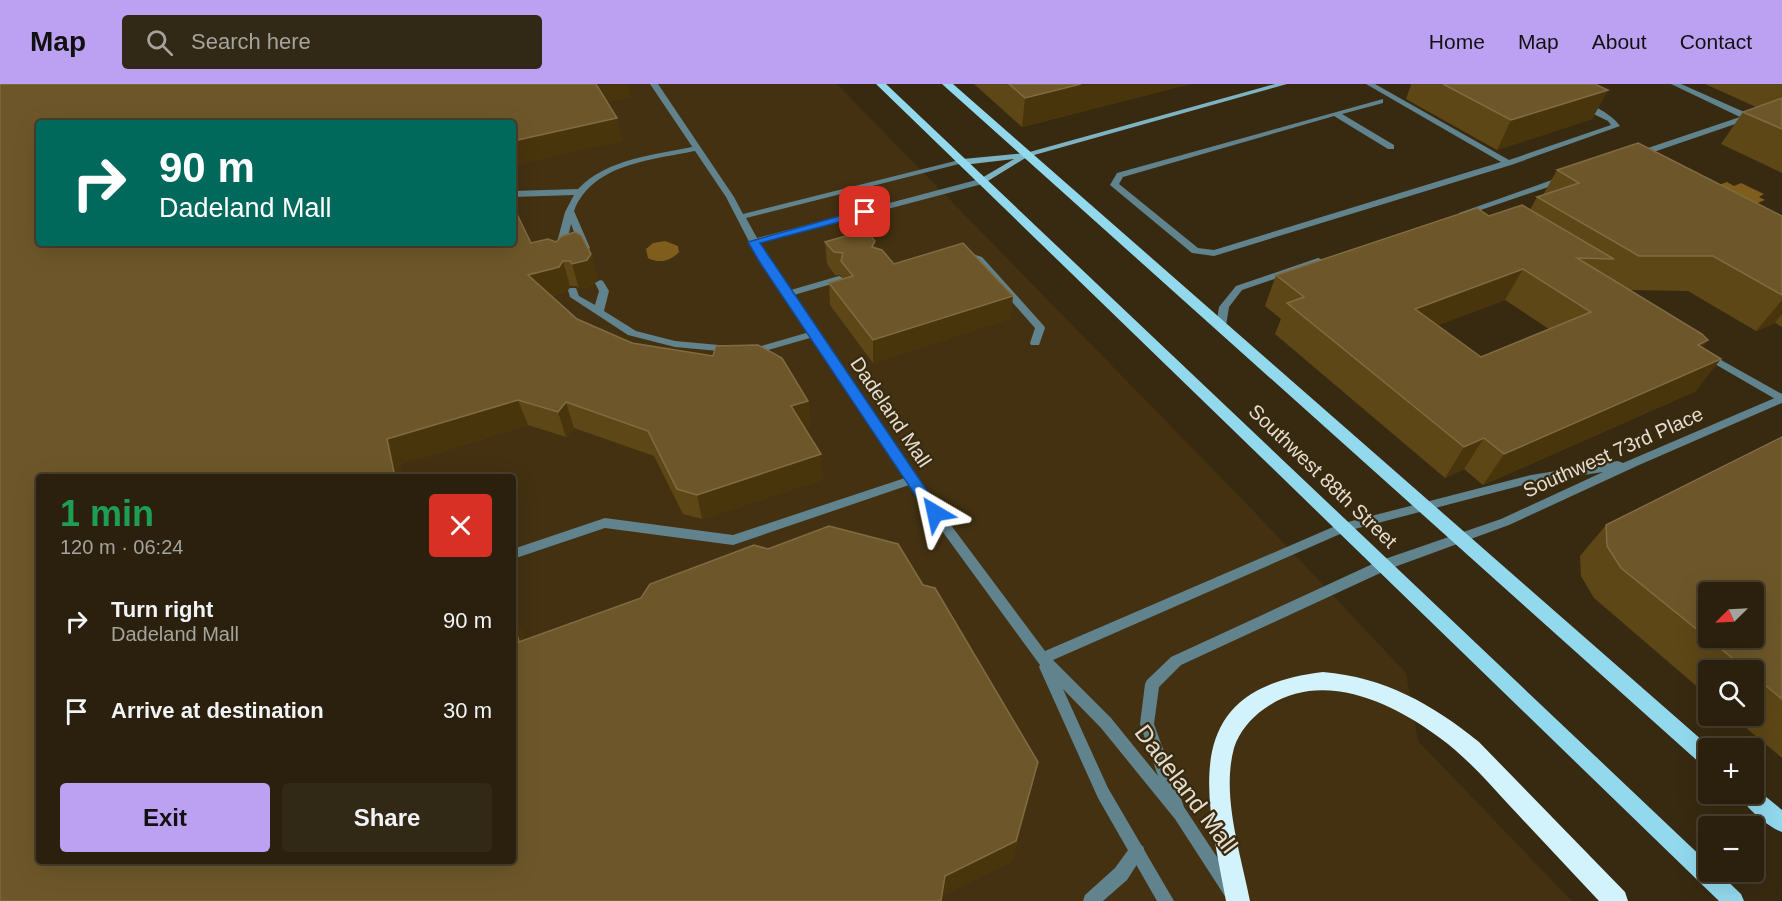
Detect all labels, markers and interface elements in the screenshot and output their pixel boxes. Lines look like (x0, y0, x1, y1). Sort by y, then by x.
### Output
search box (122, 15, 542, 69)
text: Map (30, 26, 86, 57)
icon: search (143, 26, 176, 59)
text: Search here (191, 29, 311, 54)
text: Home (1429, 30, 1485, 53)
text: Map (1518, 30, 1559, 53)
text: About (1592, 30, 1647, 53)
text: Contact (1680, 30, 1752, 53)
icon: right (60, 144, 138, 222)
text: 90 m (159, 144, 255, 191)
pin (839, 186, 890, 237)
text: Dadeland Mall (159, 193, 332, 223)
icon: arrive (848, 195, 881, 228)
street label: Dadeland Mall (846, 353, 936, 471)
street label: Southwest 88th Street (1245, 400, 1402, 553)
street label: Southwest 73rd Place (1520, 402, 1706, 502)
position arrow (903, 481, 967, 545)
text: 1 min (60, 493, 154, 534)
button: close (429, 494, 492, 557)
text: 120 m · 06:24 (60, 536, 183, 558)
north arrow (1698, 582, 1764, 648)
map controls (1698, 582, 1764, 882)
text: Turn right (111, 597, 213, 622)
icon: right (60, 605, 93, 638)
text: 90 m (443, 608, 492, 633)
text: Dadeland Mall (111, 623, 239, 645)
button: search (1698, 660, 1764, 726)
icon: arrive (60, 695, 93, 728)
text: Arrive at destination (111, 698, 324, 723)
text: 30 m (443, 698, 492, 723)
street label: Dadeland Mall (1129, 719, 1243, 858)
button: + (1698, 738, 1764, 804)
button: Exit (60, 783, 270, 852)
button: Share (282, 783, 492, 852)
button: − (1698, 816, 1764, 882)

